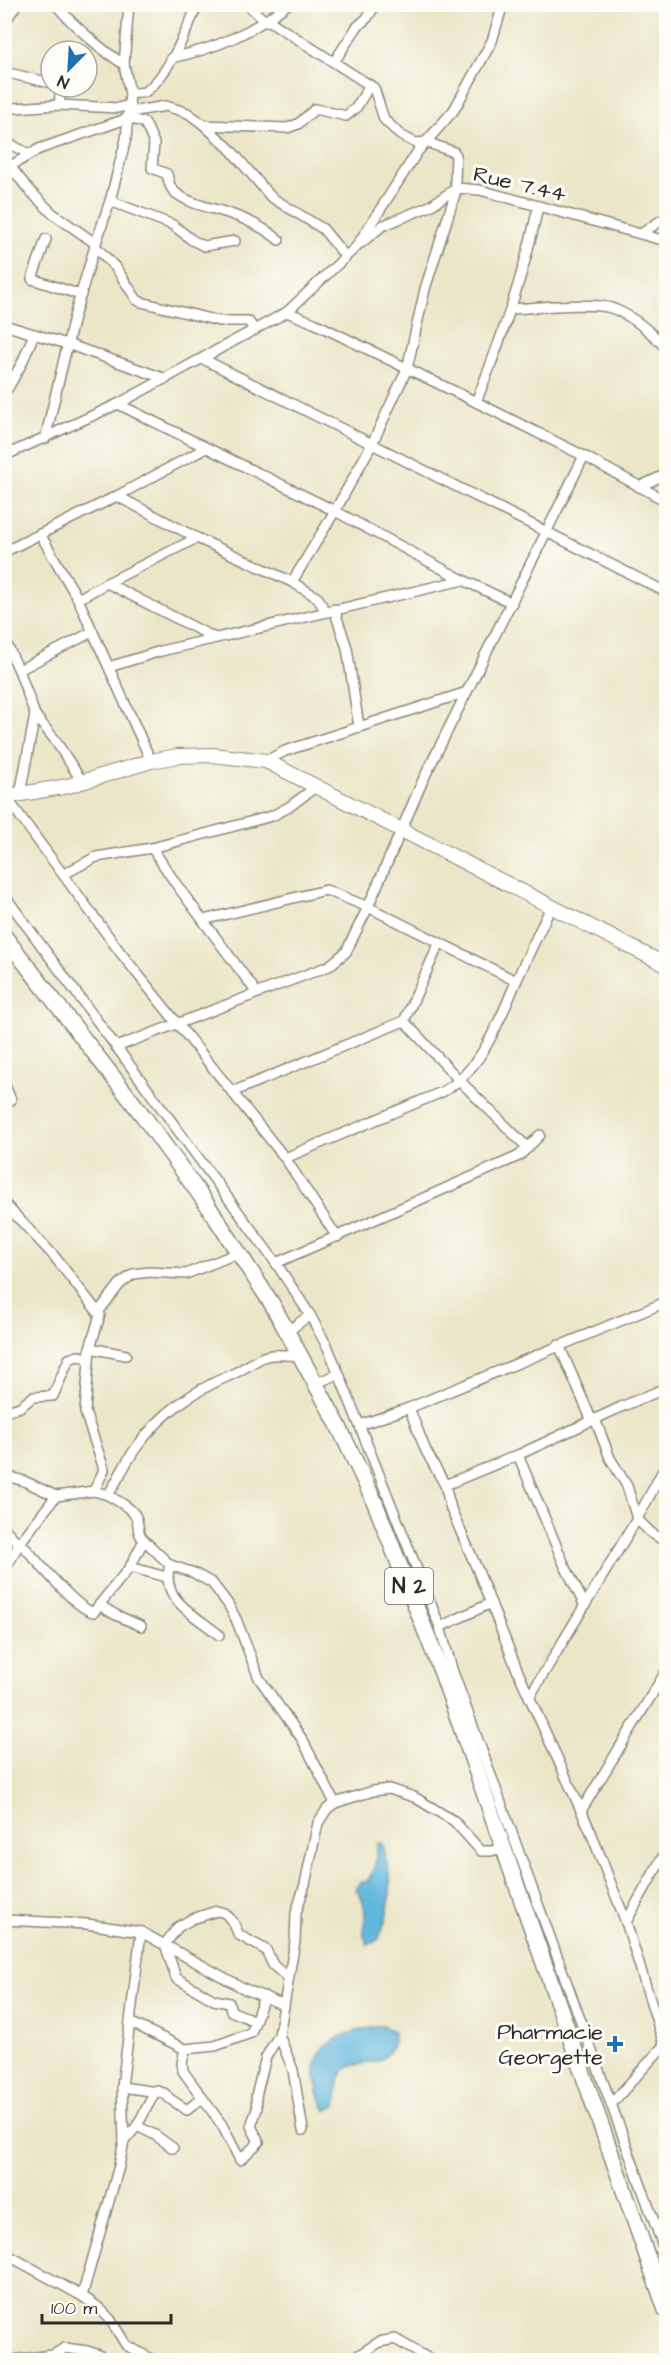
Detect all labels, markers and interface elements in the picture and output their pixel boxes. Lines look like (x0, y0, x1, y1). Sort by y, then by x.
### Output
north arrow (39, 39, 99, 99)
text: N (54, 70, 72, 94)
street label: Rue 7.44 (470, 159, 569, 210)
road number: N 2 (385, 1568, 433, 1604)
place label: Pharmacie Georgette (497, 2017, 603, 2074)
marker: Pharmacie Georgette (608, 2037, 622, 2051)
scale bar (42, 2287, 171, 2325)
text: 100 m (51, 2296, 97, 2321)

